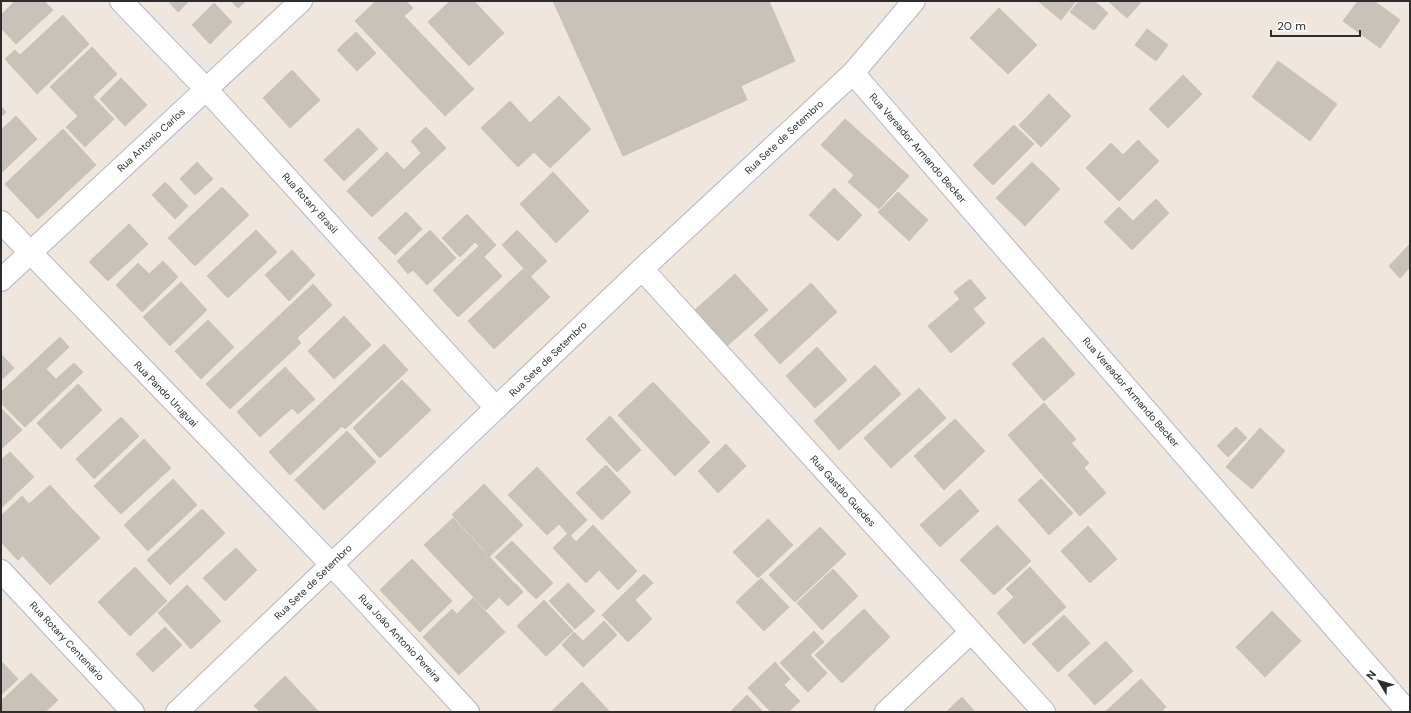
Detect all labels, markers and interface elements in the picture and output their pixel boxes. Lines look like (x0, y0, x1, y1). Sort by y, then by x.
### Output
scale bar (1271, 12, 1360, 38)
text: 20 m (1277, 18, 1306, 34)
street label: Rua Vereador Armando Becker (867, 90, 970, 206)
street label: Rua Sete de Setembro (742, 97, 826, 177)
street label: Rua Antonio Carlos (114, 105, 188, 175)
street label: Rua Rotary Brasil (279, 170, 341, 236)
street label: Rua Sete de Setembro (506, 318, 590, 400)
street label: Rua Vereador Armando Becker (1080, 334, 1183, 450)
street label: Rua Pando Uruguai (131, 358, 201, 430)
street label: Rua Gastão Guedes (808, 453, 878, 529)
street label: Rua Sete de Setembro (271, 541, 355, 623)
street label: Rua João Antonio Pereira (356, 591, 444, 685)
street label: Rua Rotary Centenário (27, 599, 107, 683)
north arrow (1359, 661, 1399, 701)
text: N (1363, 667, 1379, 682)

